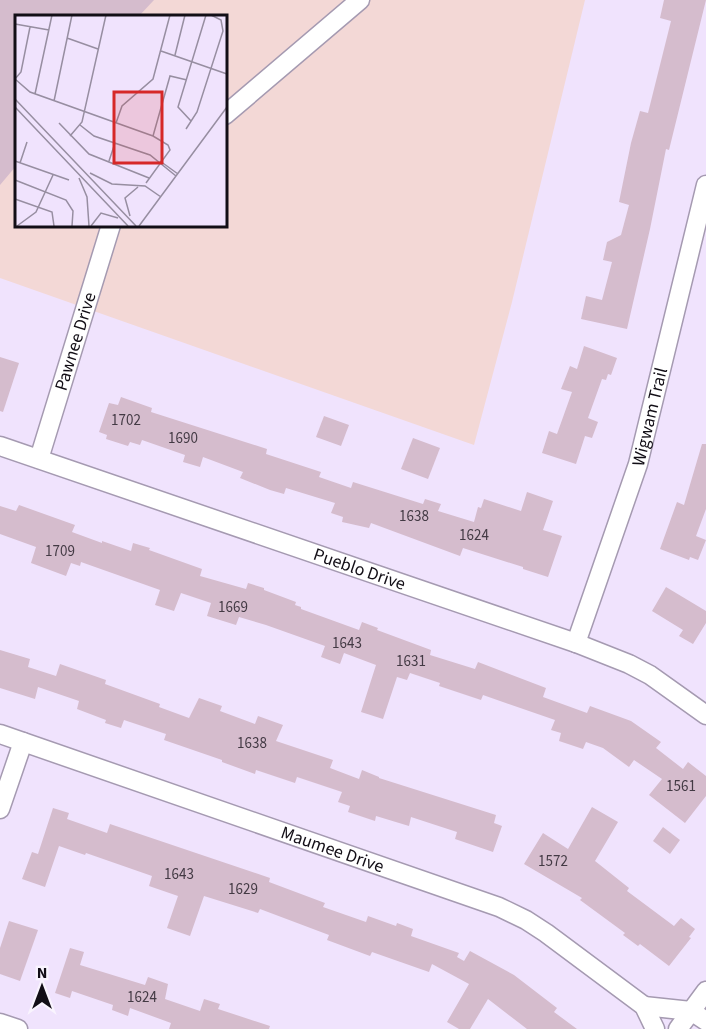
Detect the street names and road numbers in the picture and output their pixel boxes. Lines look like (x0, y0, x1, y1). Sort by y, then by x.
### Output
street label: Pawnee Drive (48, 289, 102, 394)
street label: Wigwam Trail (625, 365, 674, 469)
street label: Pueblo Drive (310, 542, 409, 596)
street label: Maumee Drive (278, 820, 387, 879)

